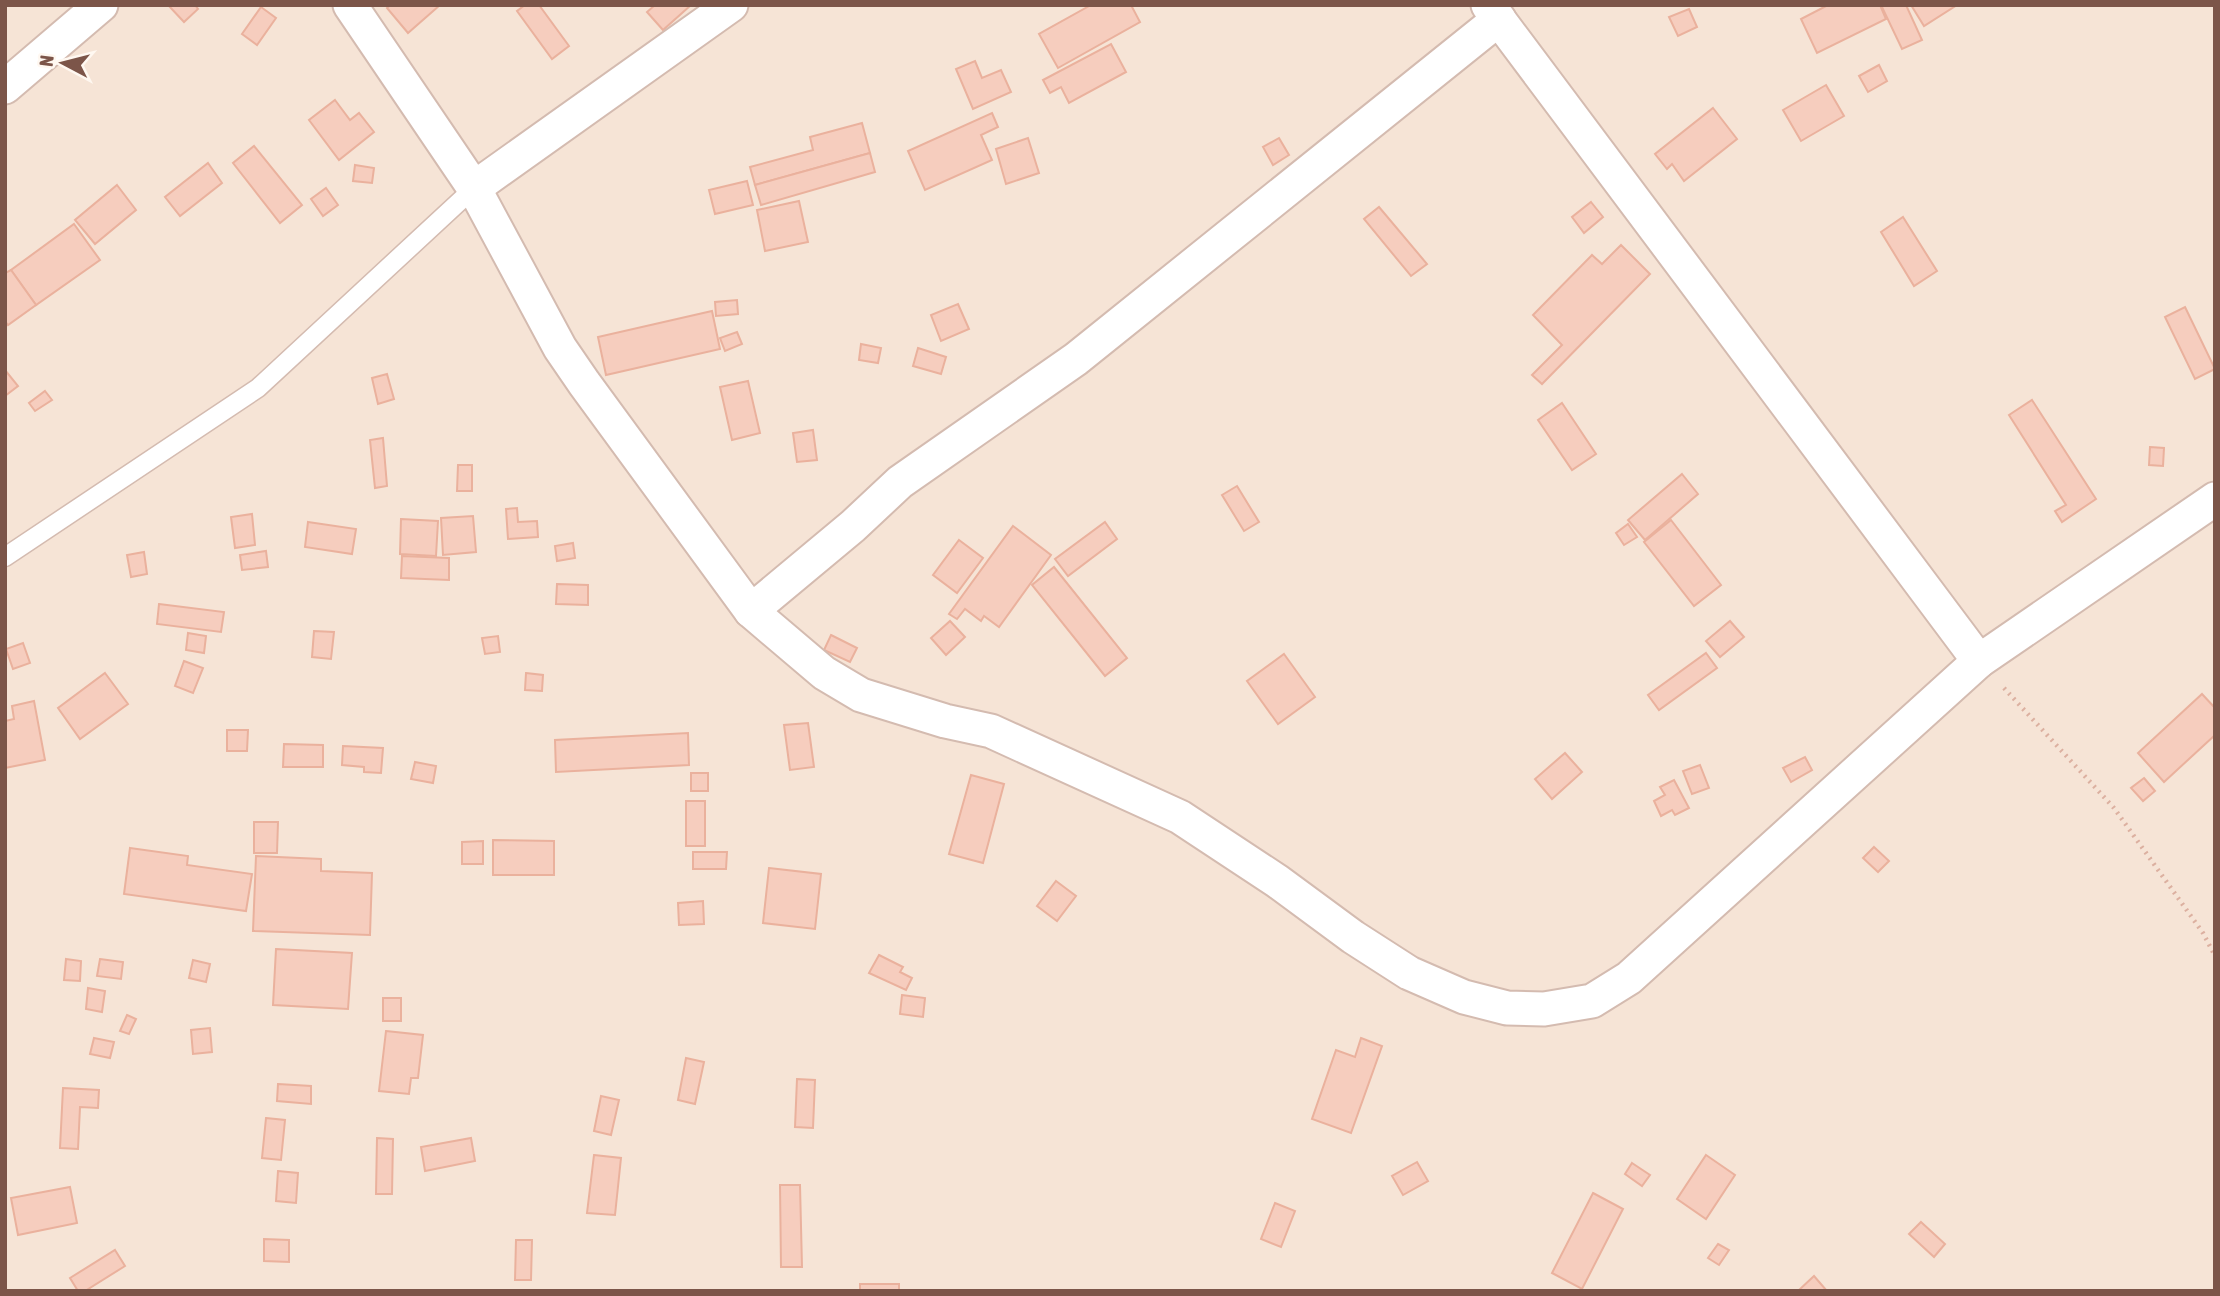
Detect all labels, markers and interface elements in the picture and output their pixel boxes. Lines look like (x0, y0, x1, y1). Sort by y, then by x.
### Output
north arrow (28, 28, 98, 98)
text: N (35, 54, 58, 68)

